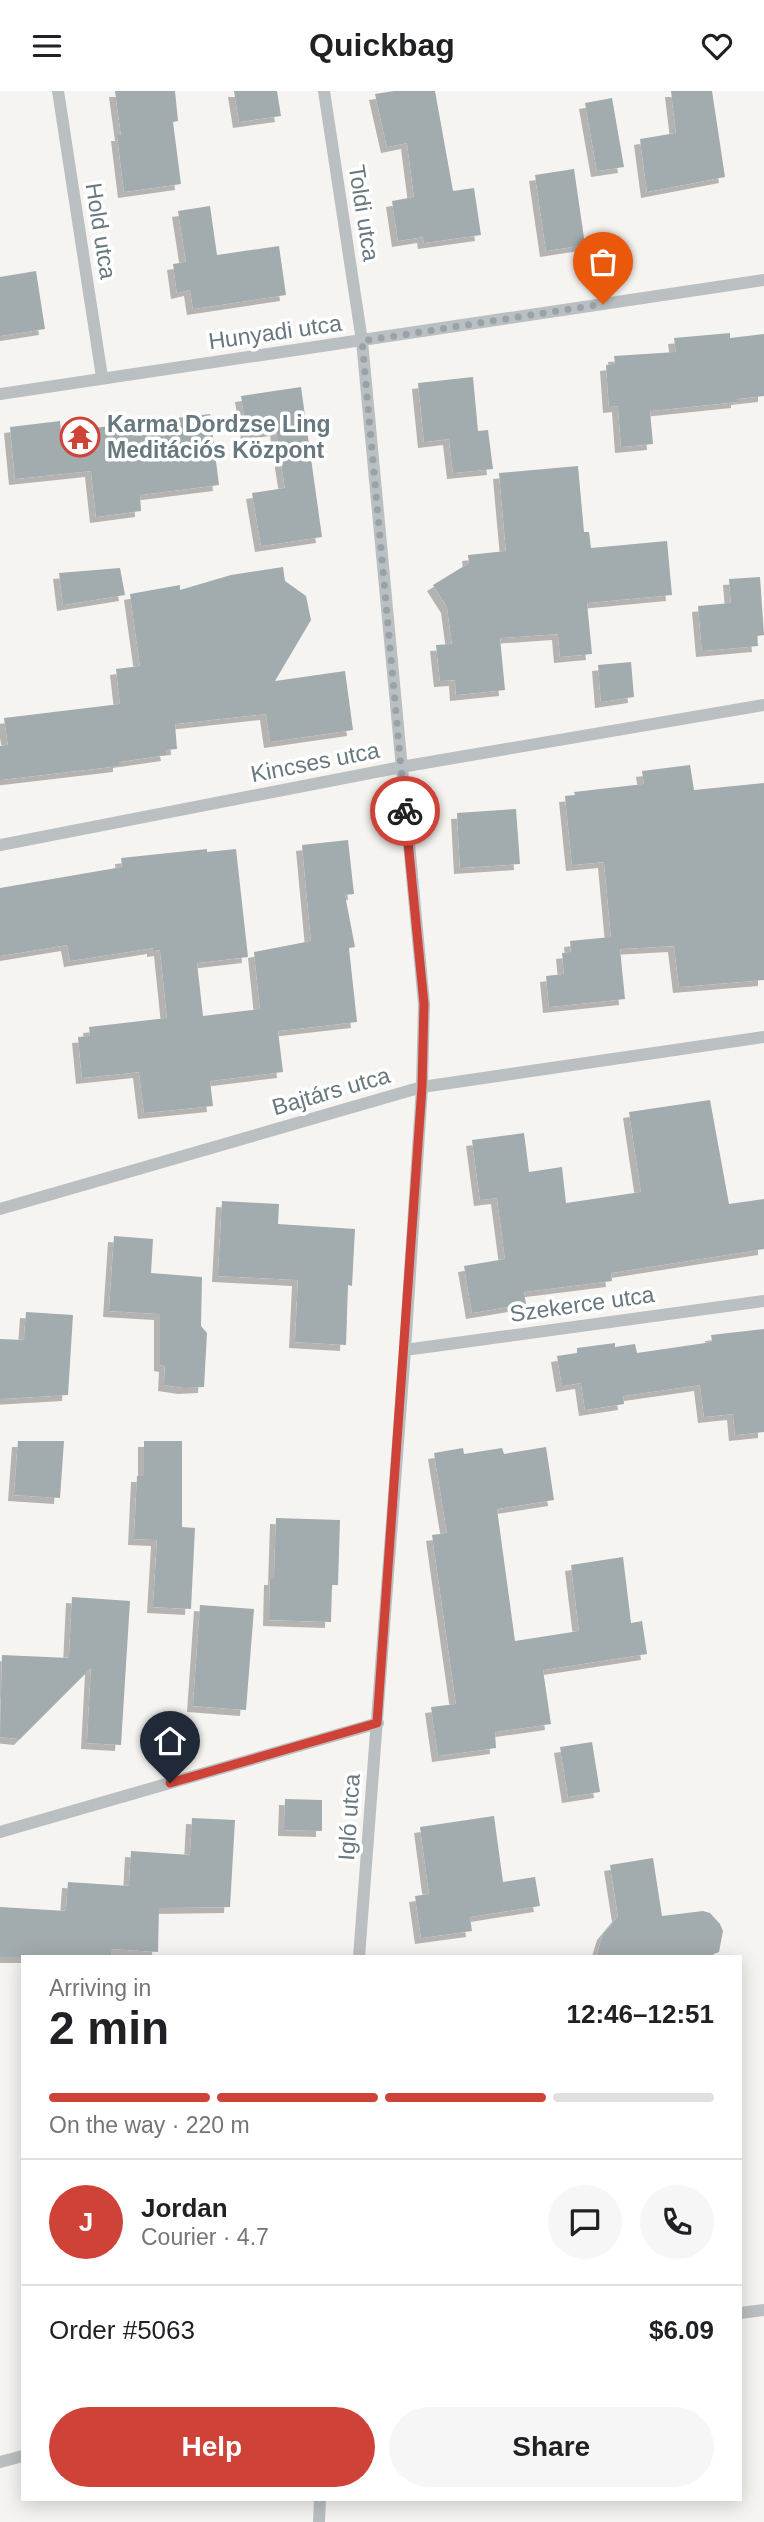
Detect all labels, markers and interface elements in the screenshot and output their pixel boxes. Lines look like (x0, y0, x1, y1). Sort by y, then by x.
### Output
icon: menu (28, 27, 66, 65)
text: Quickbag (309, 27, 455, 63)
icon: heart (698, 27, 736, 65)
street label: Toldi utca (344, 163, 384, 263)
street label: Hold utca (81, 181, 121, 281)
pin (573, 232, 633, 304)
icon: bag (584, 243, 622, 281)
street label: Hunyadi utca (207, 310, 343, 354)
place label: Karma Dordzse Ling Meditációs Központ (107, 411, 331, 463)
temple icon: Karma Dordzse Ling Meditációs Központ (59, 416, 101, 458)
street label: Kincses utca (249, 737, 382, 787)
courier (370, 776, 440, 846)
icon: bike (386, 792, 424, 830)
street label: Bajtárs utca (269, 1062, 393, 1120)
street label: Szekerce utca (508, 1281, 656, 1327)
pin (140, 1711, 200, 1783)
icon: home (151, 1722, 189, 1760)
street label: Igló utca (333, 1773, 365, 1861)
text: Arriving in (49, 1975, 151, 2001)
text: 12:46–12:51 (567, 1999, 714, 2029)
text: 2 min (49, 2002, 169, 2054)
text: On the way · 220 m (49, 2112, 250, 2138)
button: chat (548, 2185, 622, 2259)
button: phone (640, 2185, 714, 2259)
text: Jordan (141, 2193, 228, 2223)
text: J (79, 2207, 93, 2237)
text: Courier · 4.7 (141, 2224, 269, 2250)
text: Order #5063 (49, 2315, 195, 2345)
text: $6.09 (649, 2315, 714, 2345)
button: Help (49, 2407, 375, 2487)
button: Share (389, 2407, 714, 2487)

